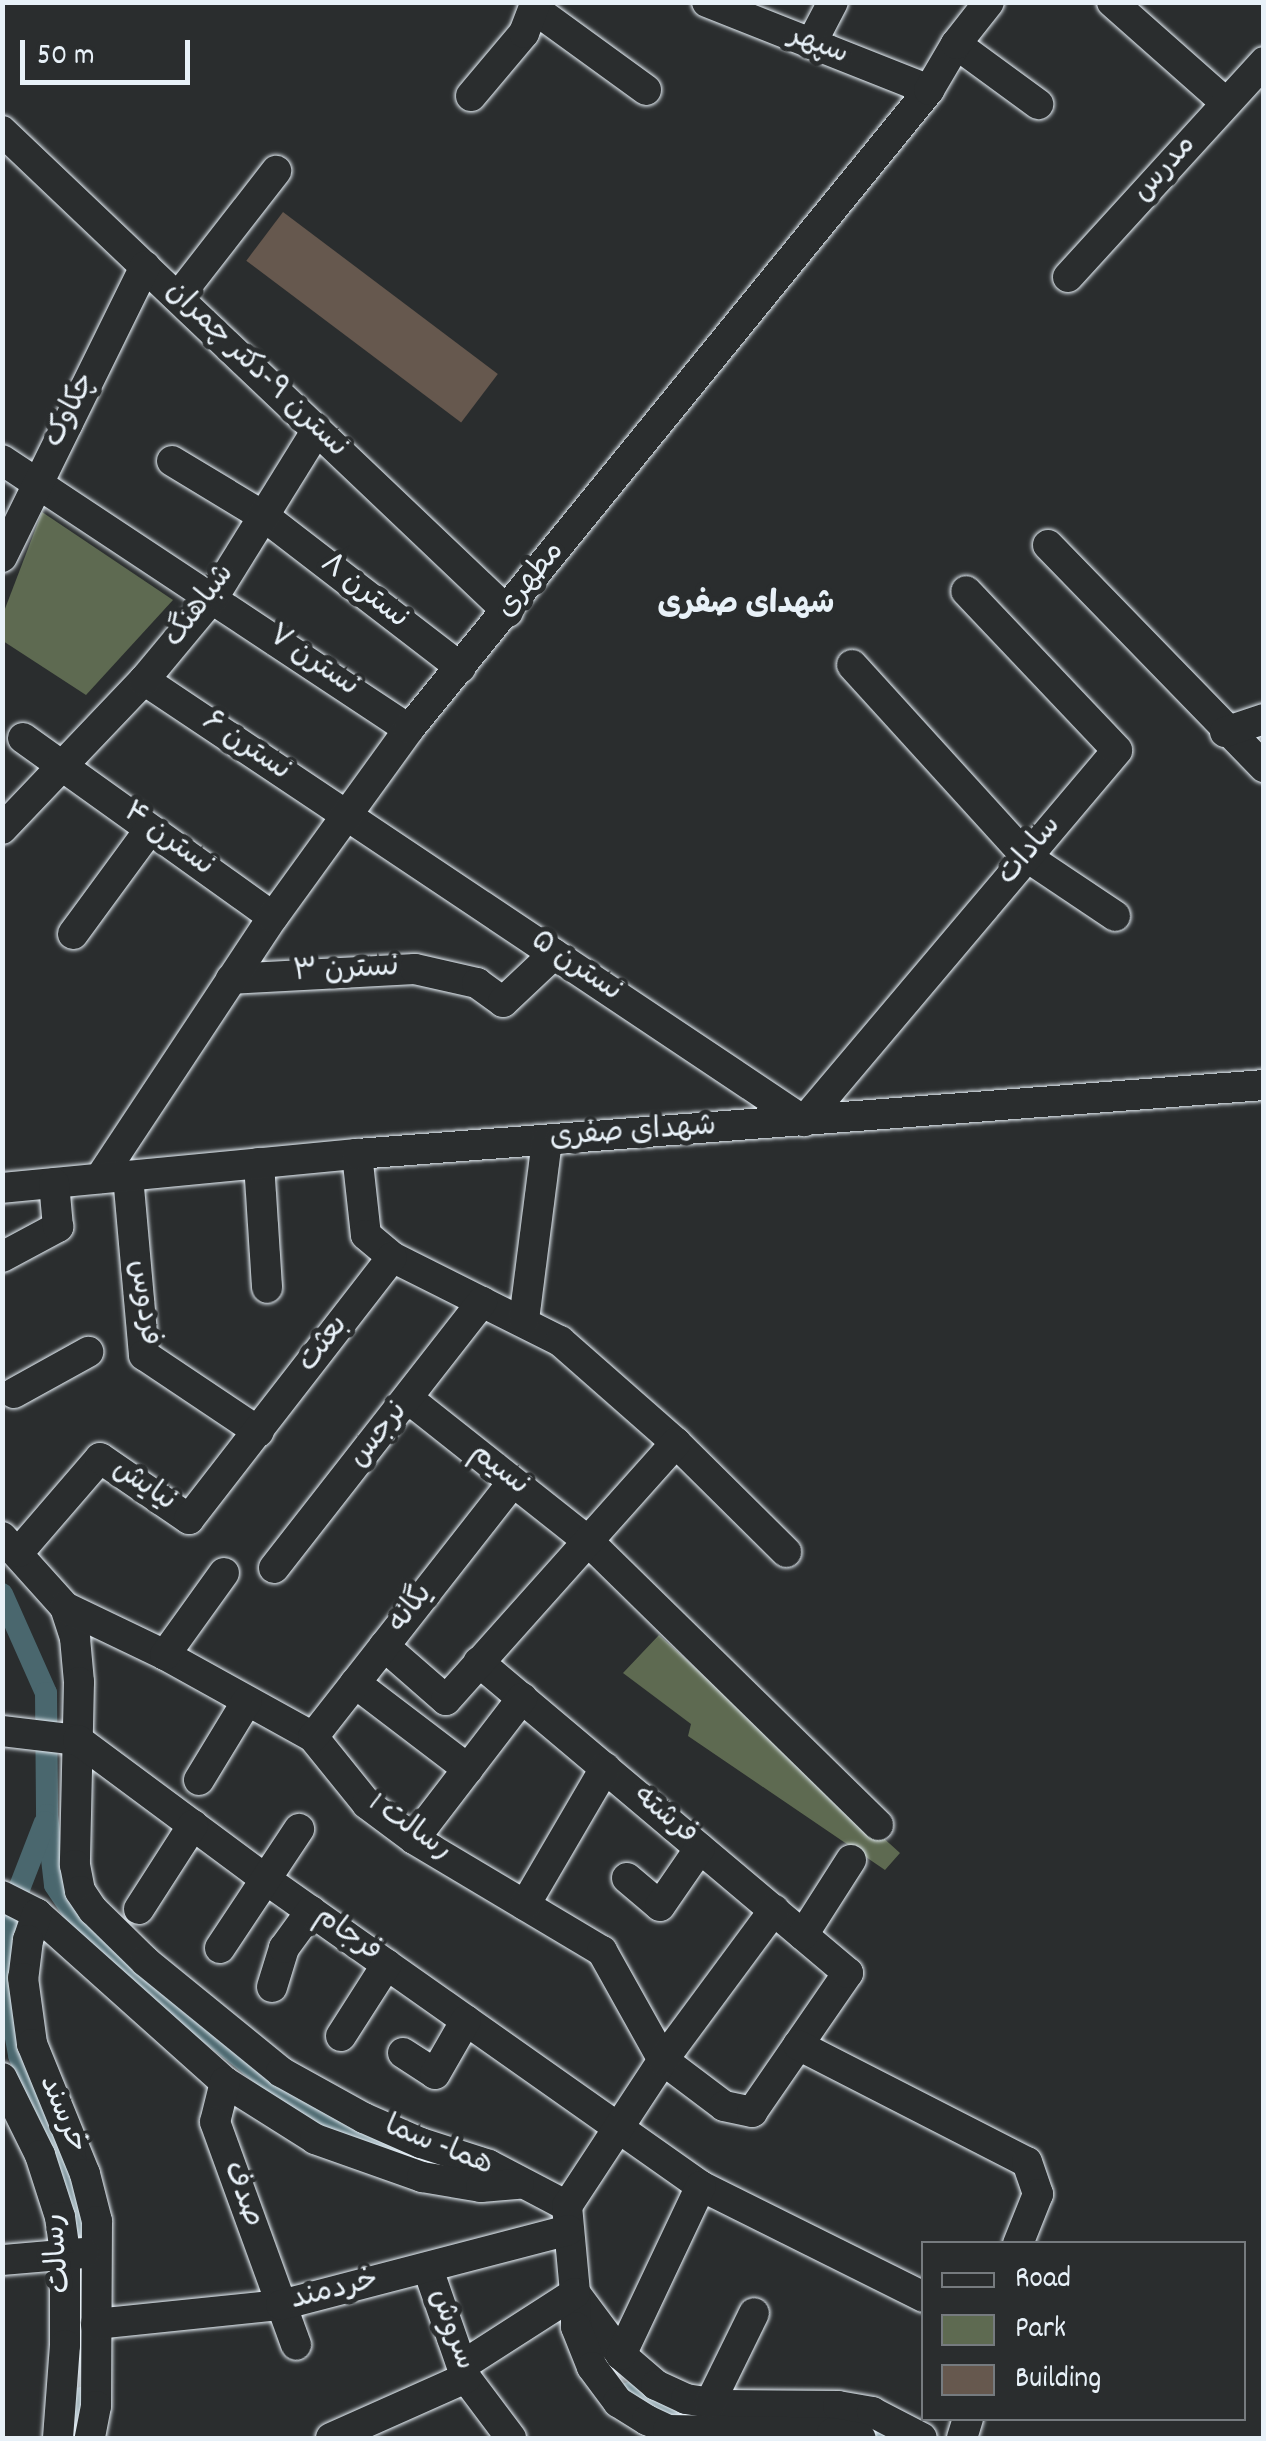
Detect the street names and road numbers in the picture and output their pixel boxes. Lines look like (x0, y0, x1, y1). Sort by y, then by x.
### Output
street label: سپهر (783, 19, 853, 75)
street label: مدرس (1127, 129, 1205, 211)
street label: نسترن ۹-دکتر چمران (156, 275, 354, 467)
street label: چکاوک (38, 367, 106, 455)
street label: مطهری (490, 535, 574, 627)
street label: نسترن ۸ (312, 547, 414, 639)
street label: شباهنگ (158, 558, 244, 656)
street label: نسترن ۷ (259, 619, 365, 707)
street label: نسترن ۶ (194, 705, 296, 791)
street label: نسترن ۴ (114, 796, 220, 886)
street label: سادات (992, 810, 1070, 894)
street label: نسترن ۵ (523, 925, 627, 1011)
street label: نسترن ۳ (292, 951, 400, 993)
street label: شهدای صفری (549, 1110, 717, 1158)
street label: فردوس (118, 1258, 166, 1348)
street label: بعثت (292, 1309, 358, 1381)
street label: نرجس (343, 1396, 417, 1476)
street label: نسیم (461, 1437, 535, 1505)
street label: نیایش (104, 1453, 182, 1521)
street label: یگانه (381, 1578, 443, 1642)
street label: فرشته (624, 1780, 704, 1854)
street label: رسالت 1 (360, 1787, 458, 1871)
street label: فرجام (307, 1900, 387, 1972)
street label: خرسند (29, 2071, 93, 2159)
street label: هما- سما (379, 2110, 497, 2186)
street label: صدف (213, 2157, 269, 2233)
street label: رسالت (39, 2211, 81, 2295)
street label: خردمند (288, 2264, 382, 2320)
street label: سروش (419, 2285, 481, 2375)

